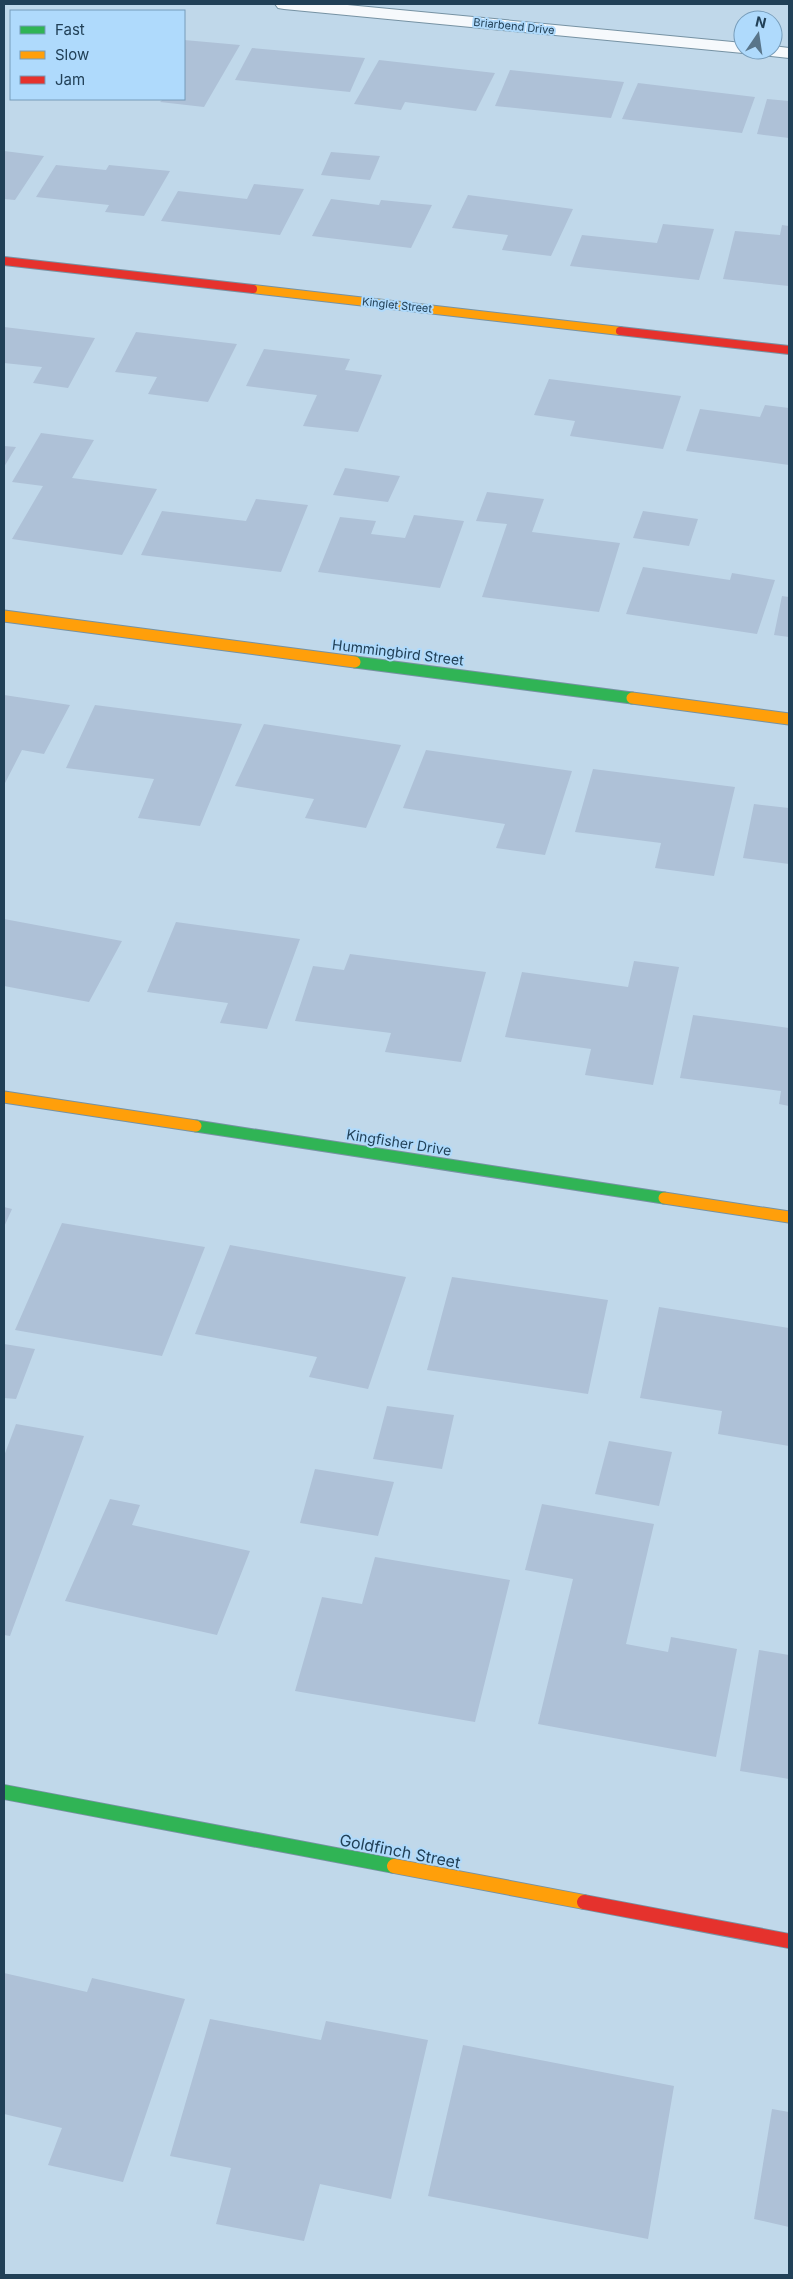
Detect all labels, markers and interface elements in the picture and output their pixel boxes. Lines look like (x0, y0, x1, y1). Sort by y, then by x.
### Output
legend (10, 10, 185, 100)
north arrow (733, 10, 783, 60)
text: N (754, 12, 768, 31)
street label: Briarbend Drive (473, 15, 555, 37)
text: Fast (55, 20, 85, 39)
text: Slow (55, 45, 89, 64)
text: Jam (55, 70, 85, 89)
street label: Kinglet Street (361, 294, 433, 316)
street label: Hummingbird Street (331, 635, 465, 669)
street label: Kingfisher Drive (345, 1125, 453, 1159)
street label: Goldfinch Street (338, 1829, 462, 1873)

